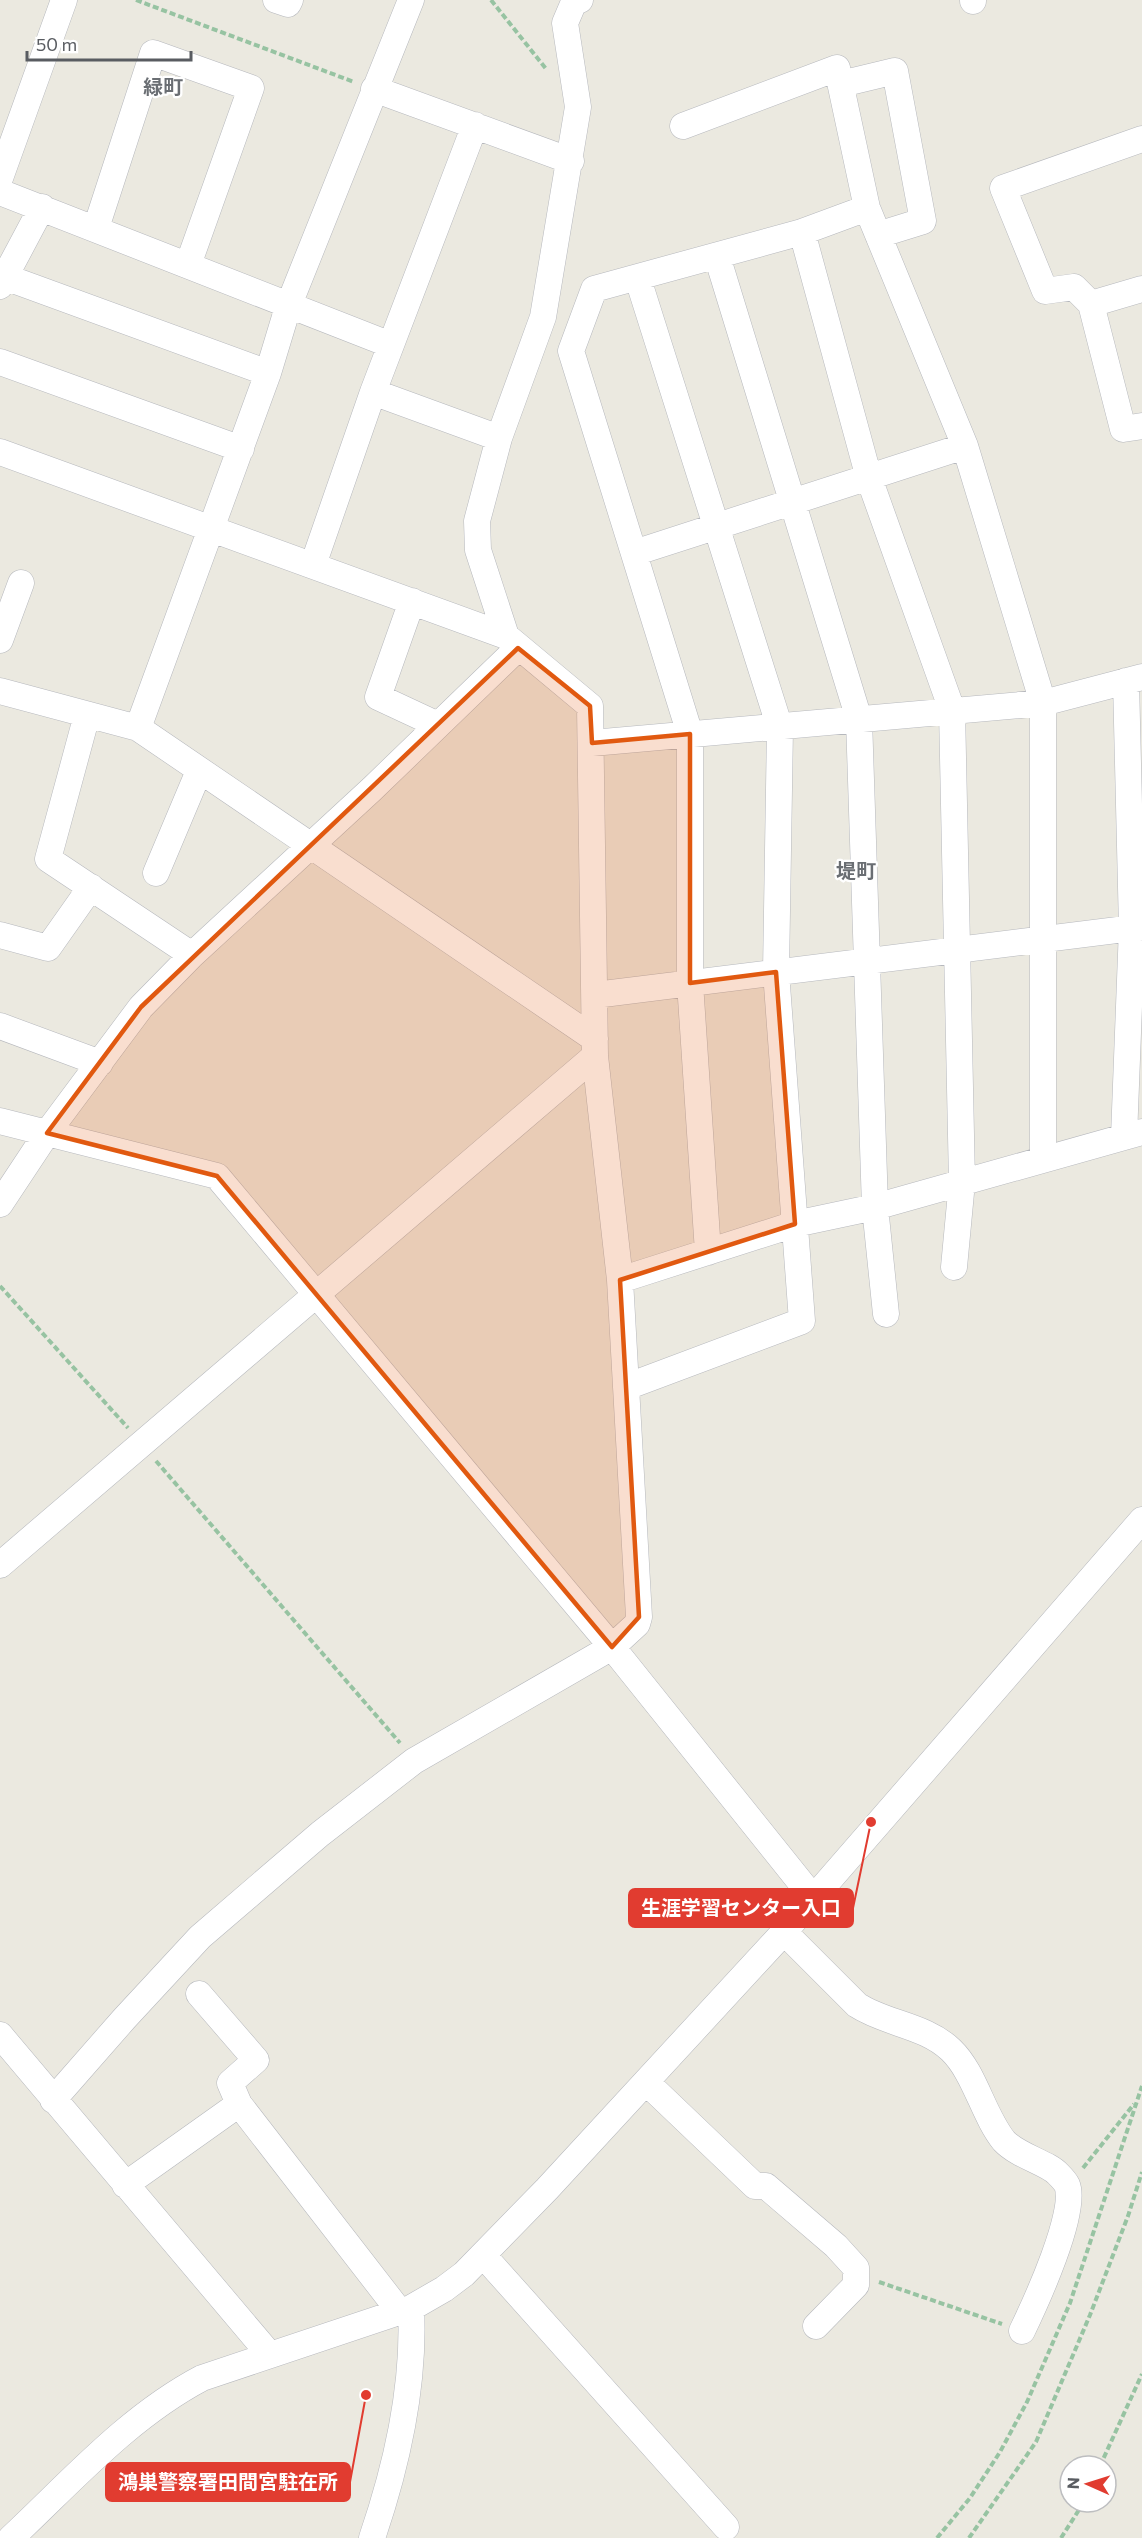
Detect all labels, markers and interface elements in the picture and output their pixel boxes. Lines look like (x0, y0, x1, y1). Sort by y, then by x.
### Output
scale bar (27, 24, 190, 62)
text: 50 m (36, 33, 77, 55)
district label: 緑町 (143, 74, 183, 98)
district label: 堤町 (836, 858, 876, 882)
callout: 生涯学習センター入口 (629, 1889, 853, 1927)
text: 生涯学習センター入口 (641, 1895, 841, 1919)
north arrow (1058, 2454, 1118, 2514)
callout: 鴻巣警察署田間宮駐在所 (106, 2463, 350, 2501)
text: 鴻巣警察署田間宮駐在所 (118, 2469, 338, 2493)
text: N (1063, 2477, 1082, 2490)

